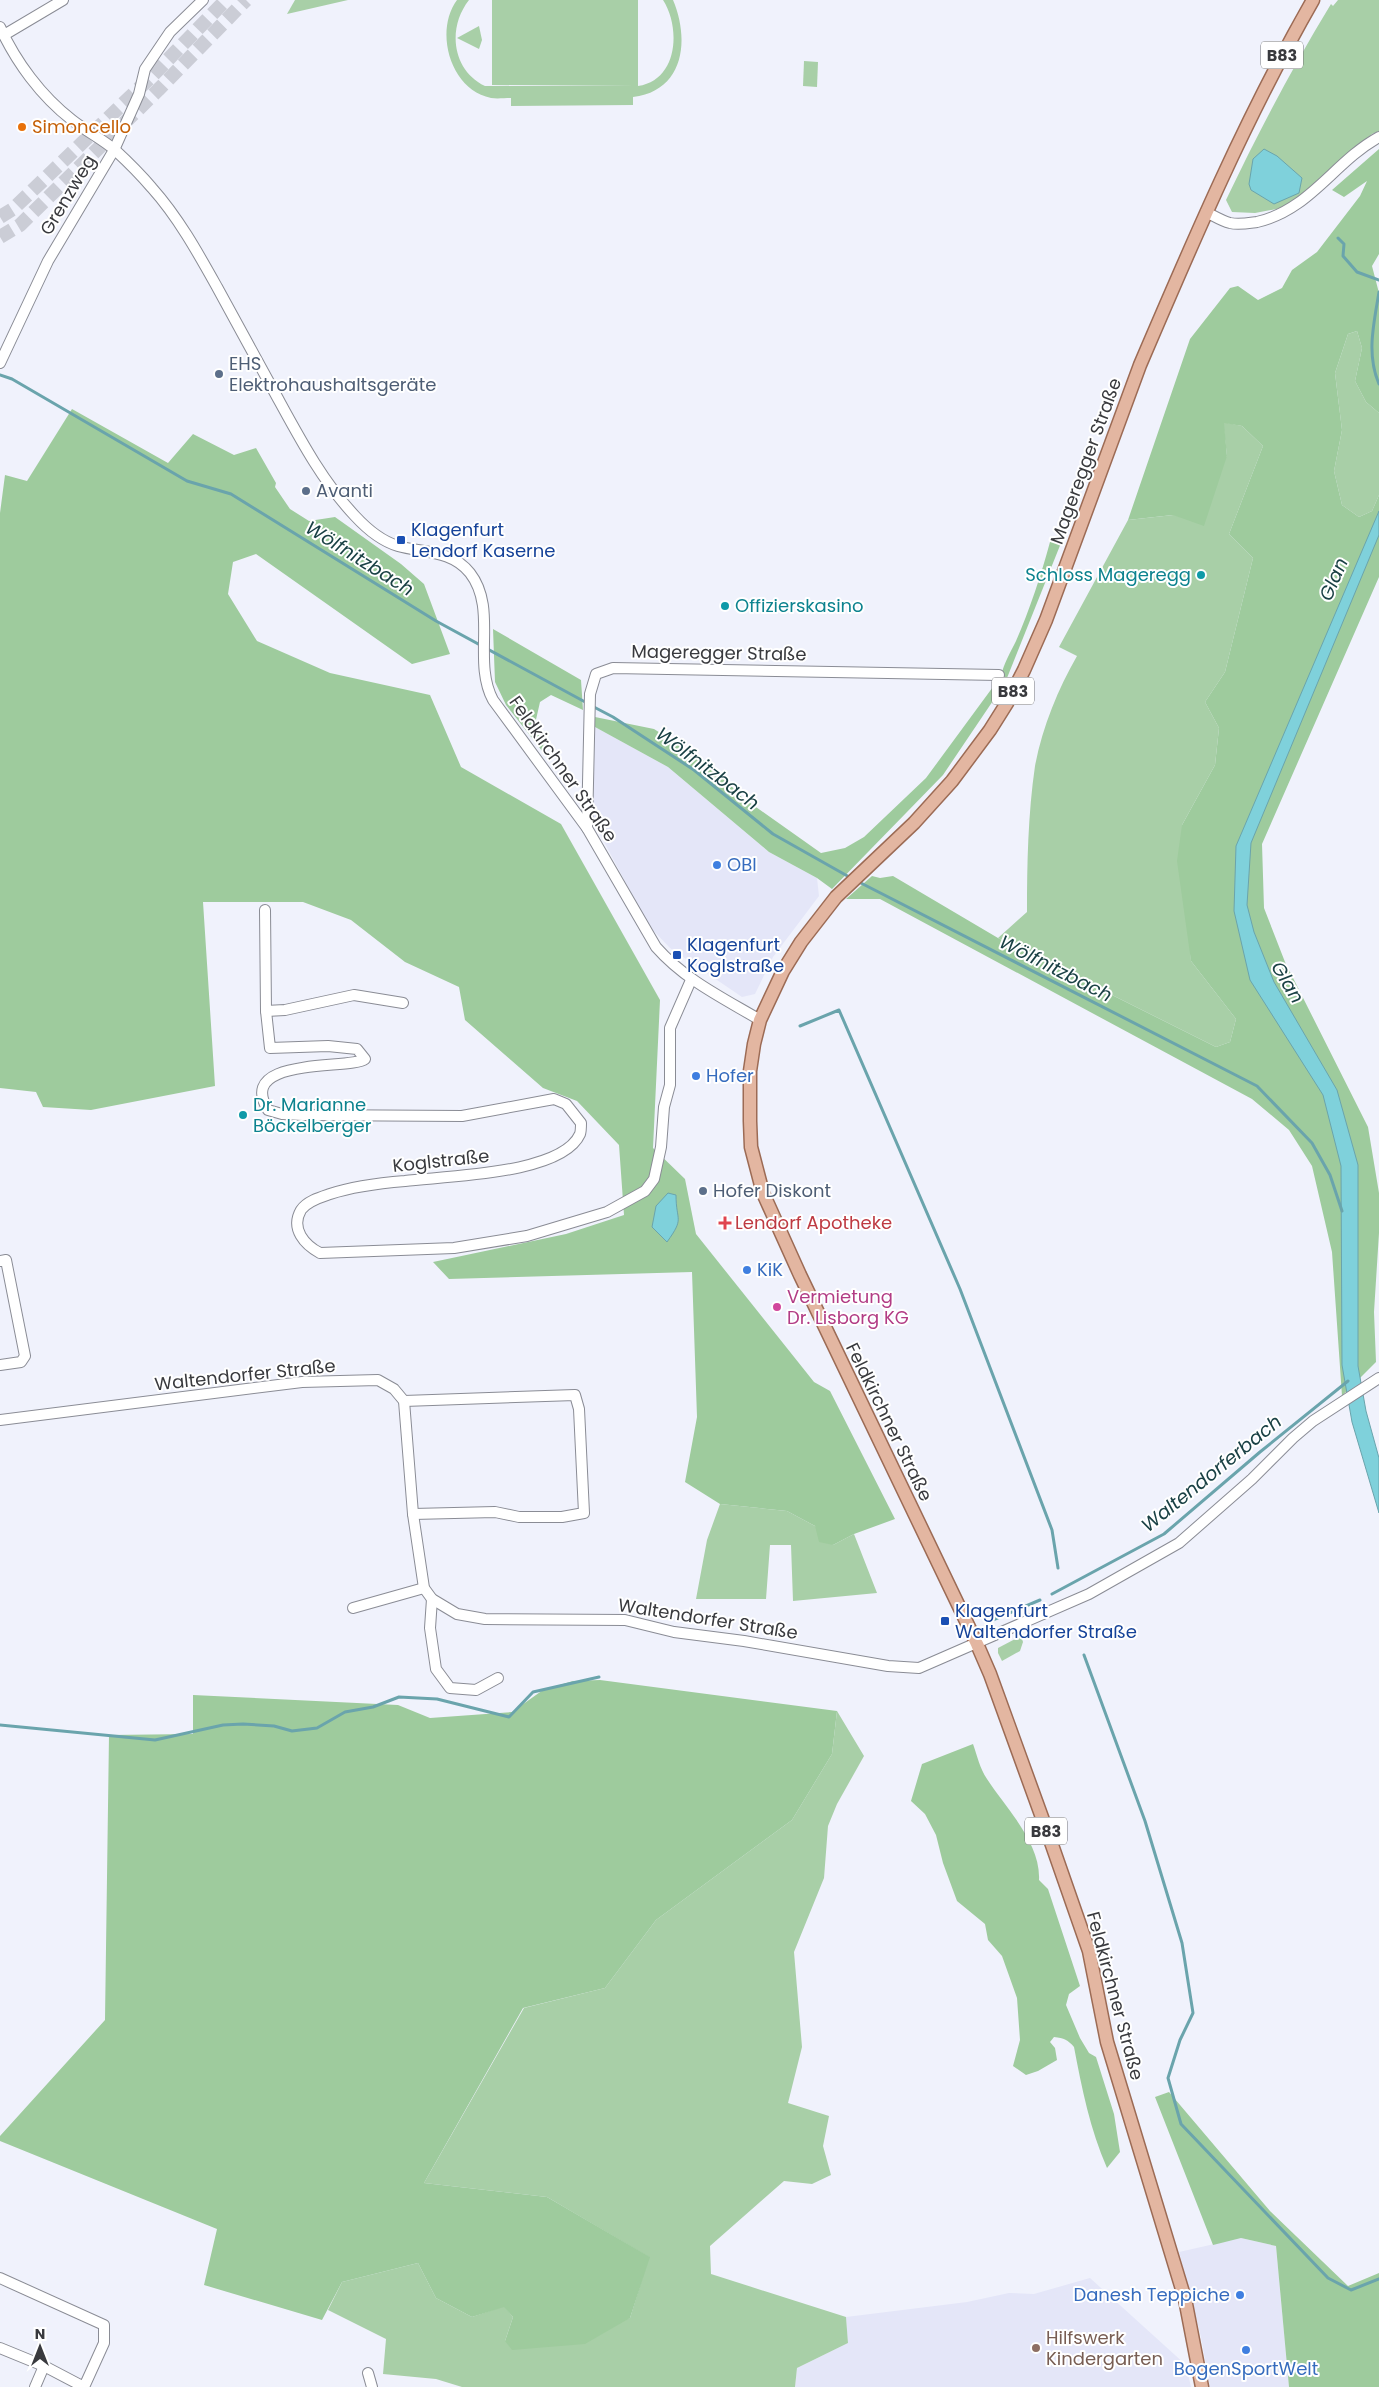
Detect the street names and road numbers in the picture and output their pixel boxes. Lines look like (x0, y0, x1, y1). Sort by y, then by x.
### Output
road number: B83 (1261, 42, 1303, 68)
street label: Grenzweg (34, 150, 101, 240)
street label: Mageregger Straße (1044, 374, 1127, 547)
street label: Mageregger Straße (631, 638, 807, 667)
road number: B83 (992, 678, 1034, 704)
street label: Feldkirchner Straße (503, 691, 623, 847)
street label: Koglstraße (391, 1143, 491, 1178)
street label: Feldkirchner Straße (840, 1338, 939, 1505)
street label: Waltendorfer Straße (153, 1353, 337, 1396)
street label: Waltendorfer Straße (616, 1592, 800, 1645)
road number: B83 (1025, 1818, 1067, 1844)
street label: Feldkirchner Straße (1081, 1909, 1150, 2083)

